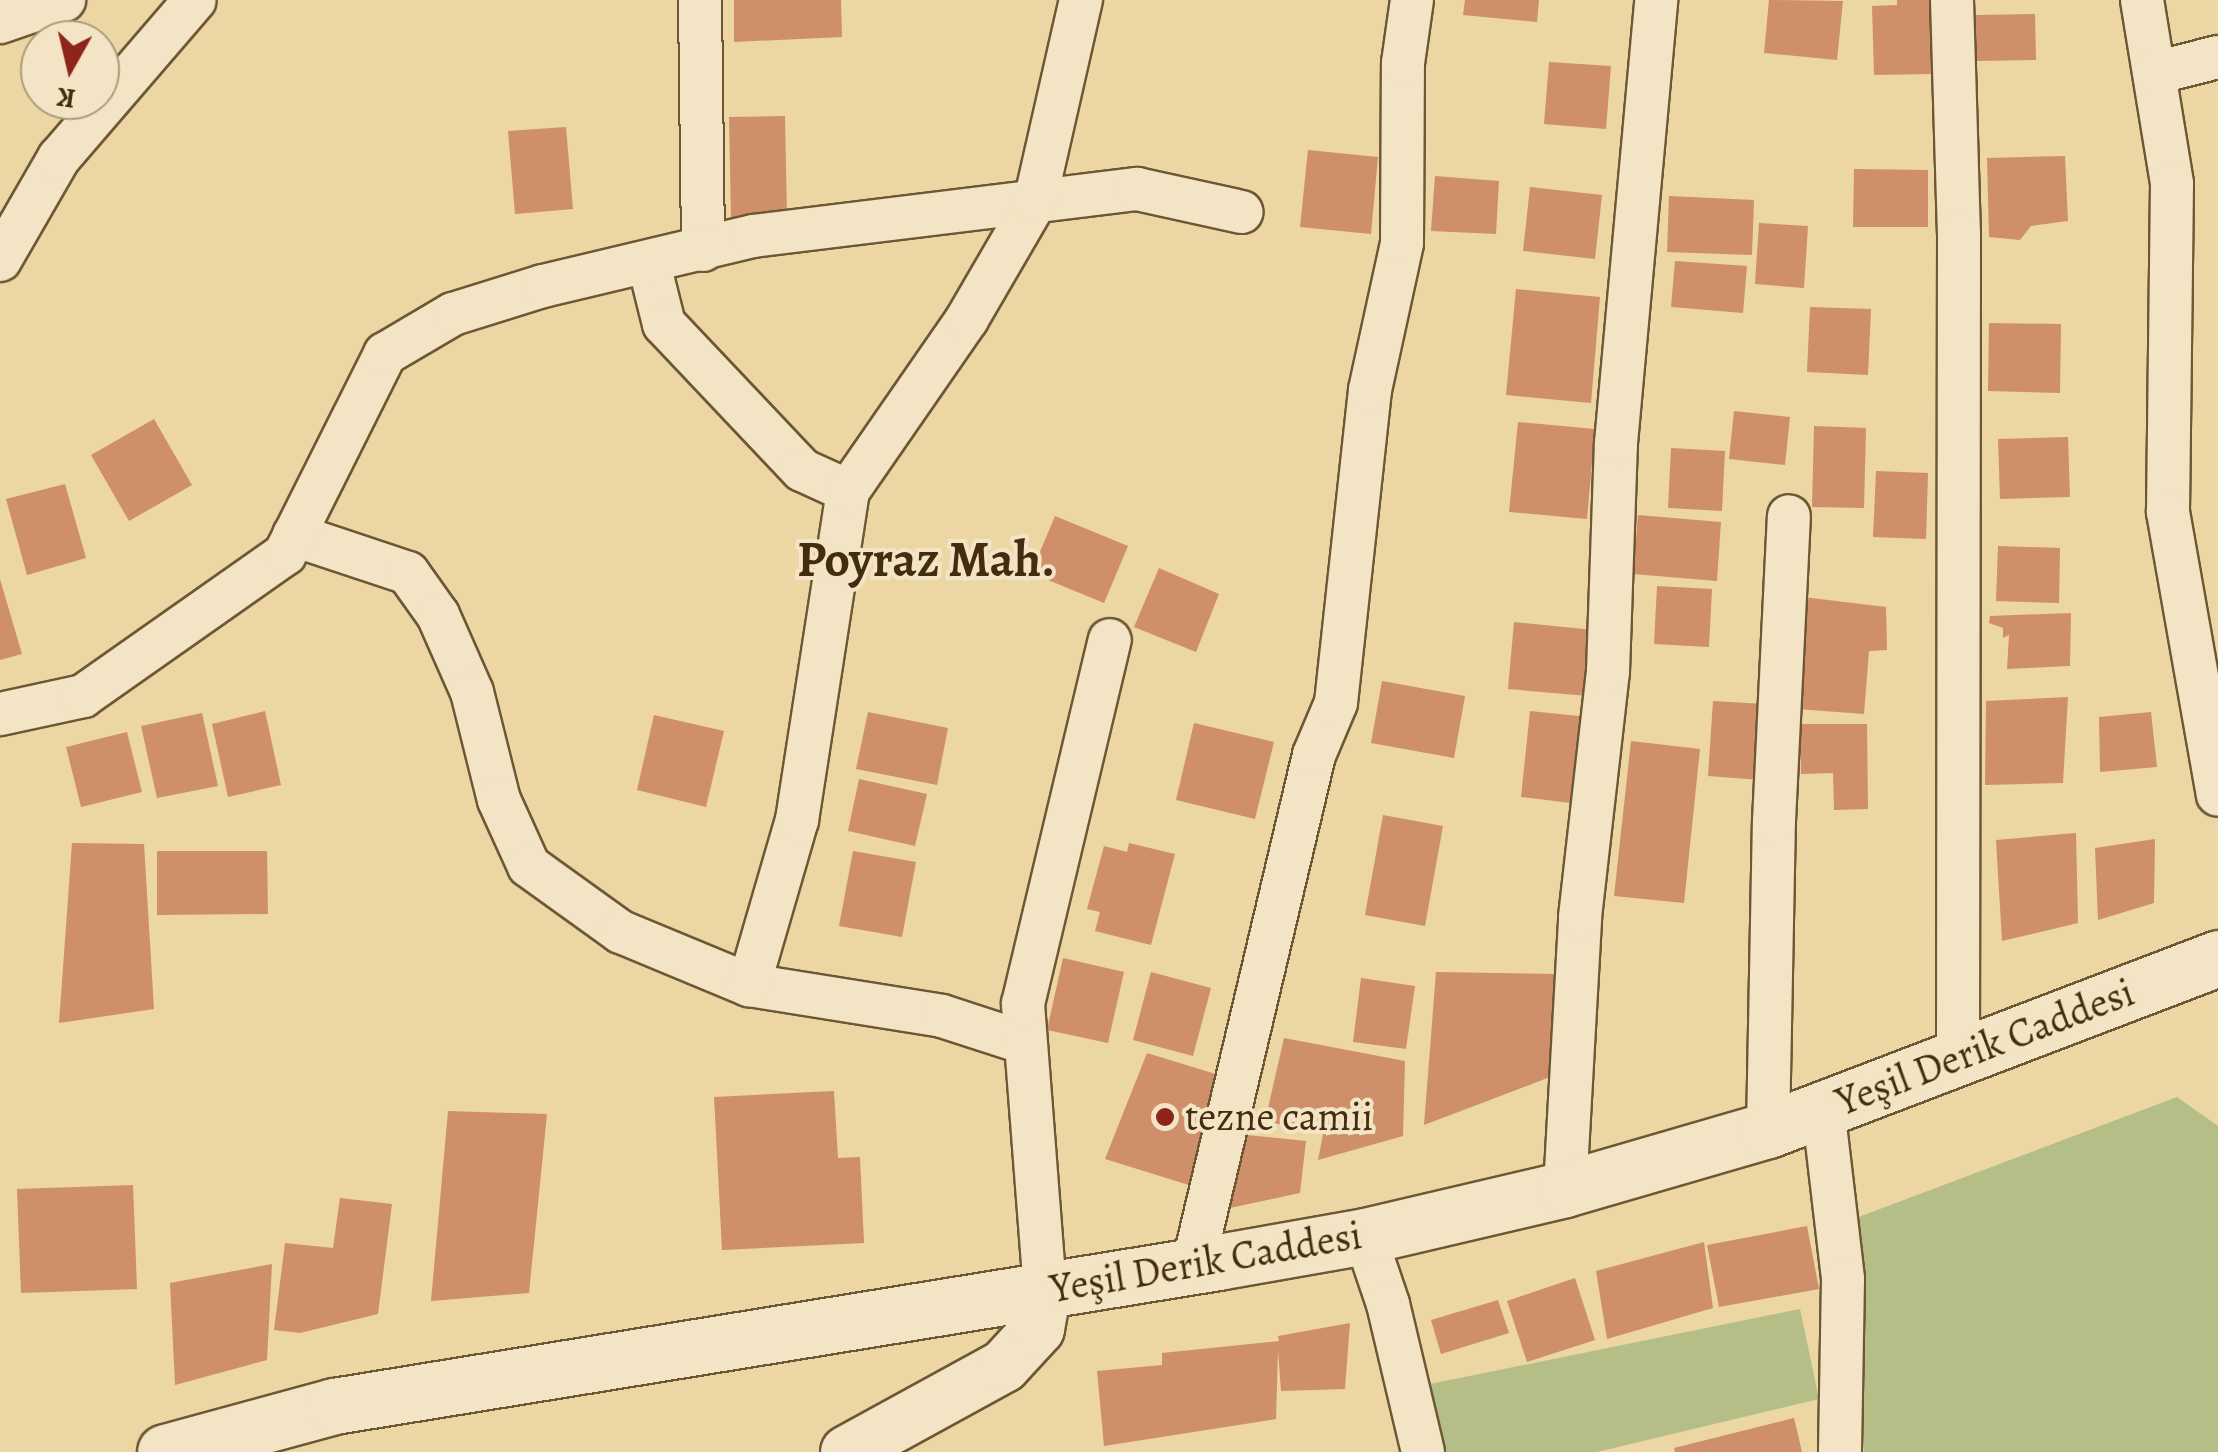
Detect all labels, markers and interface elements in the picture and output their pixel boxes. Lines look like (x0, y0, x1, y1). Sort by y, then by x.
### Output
north arrow (20, 20, 120, 120)
text: K (54, 78, 78, 118)
district label: Poyraz Mah. (797, 530, 1055, 590)
street label: Yeşil Derik Caddesi (1829, 968, 2141, 1126)
place label: tezne camii (1185, 1093, 1373, 1141)
marker: tezne camii (1154, 1106, 1176, 1128)
street label: Yeşil Derik Caddesi (1047, 1211, 1365, 1313)

